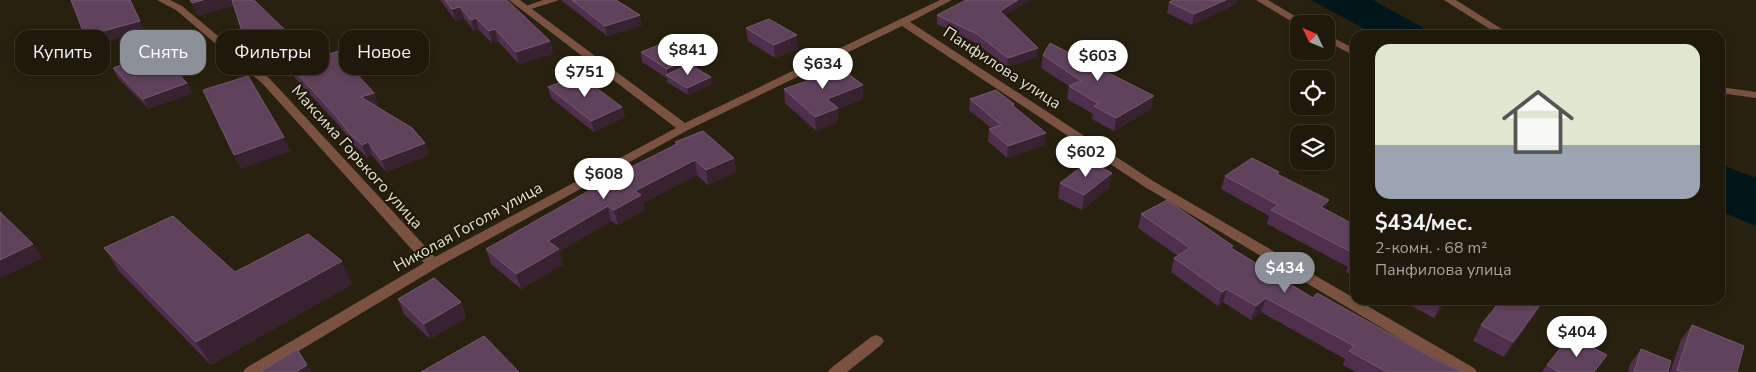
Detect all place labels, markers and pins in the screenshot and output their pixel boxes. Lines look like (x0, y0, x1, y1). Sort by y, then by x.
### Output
pin: $841 (658, 34, 718, 76)
pin: $603 (1068, 39, 1128, 82)
pin: $634 (793, 48, 853, 90)
pin: $751 (555, 56, 615, 98)
pin: $602 (1056, 136, 1116, 178)
pin: $608 (574, 158, 634, 200)
pin: $434 (1255, 252, 1315, 294)
pin: $404 (1547, 316, 1607, 358)

